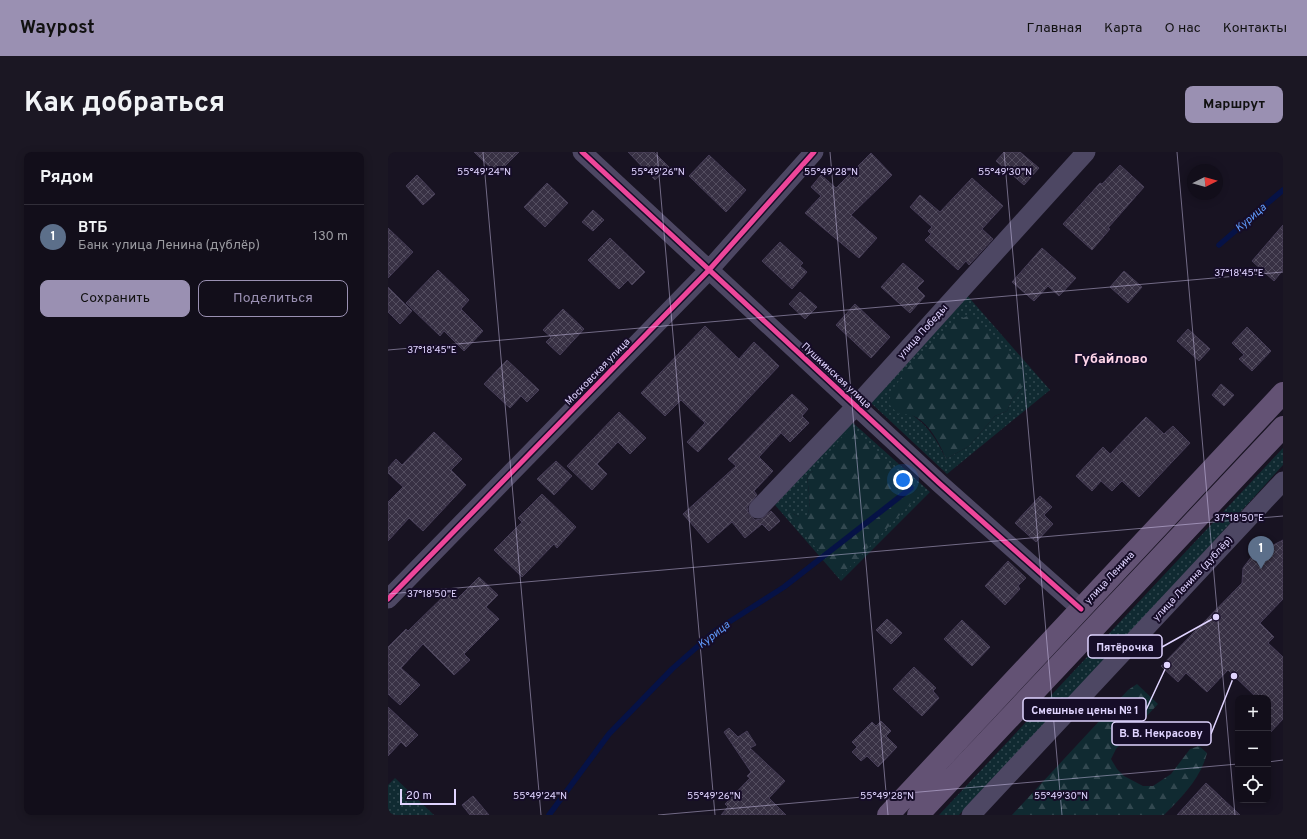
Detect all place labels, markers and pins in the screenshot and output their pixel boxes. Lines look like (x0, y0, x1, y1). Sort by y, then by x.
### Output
pin: 1 (1248, 536, 1274, 569)
callout: Пятёрочка (1088, 635, 1162, 658)
callout: Смешные цены № 1 (1023, 698, 1146, 721)
callout: В. В. Некрасову (1112, 722, 1211, 745)

